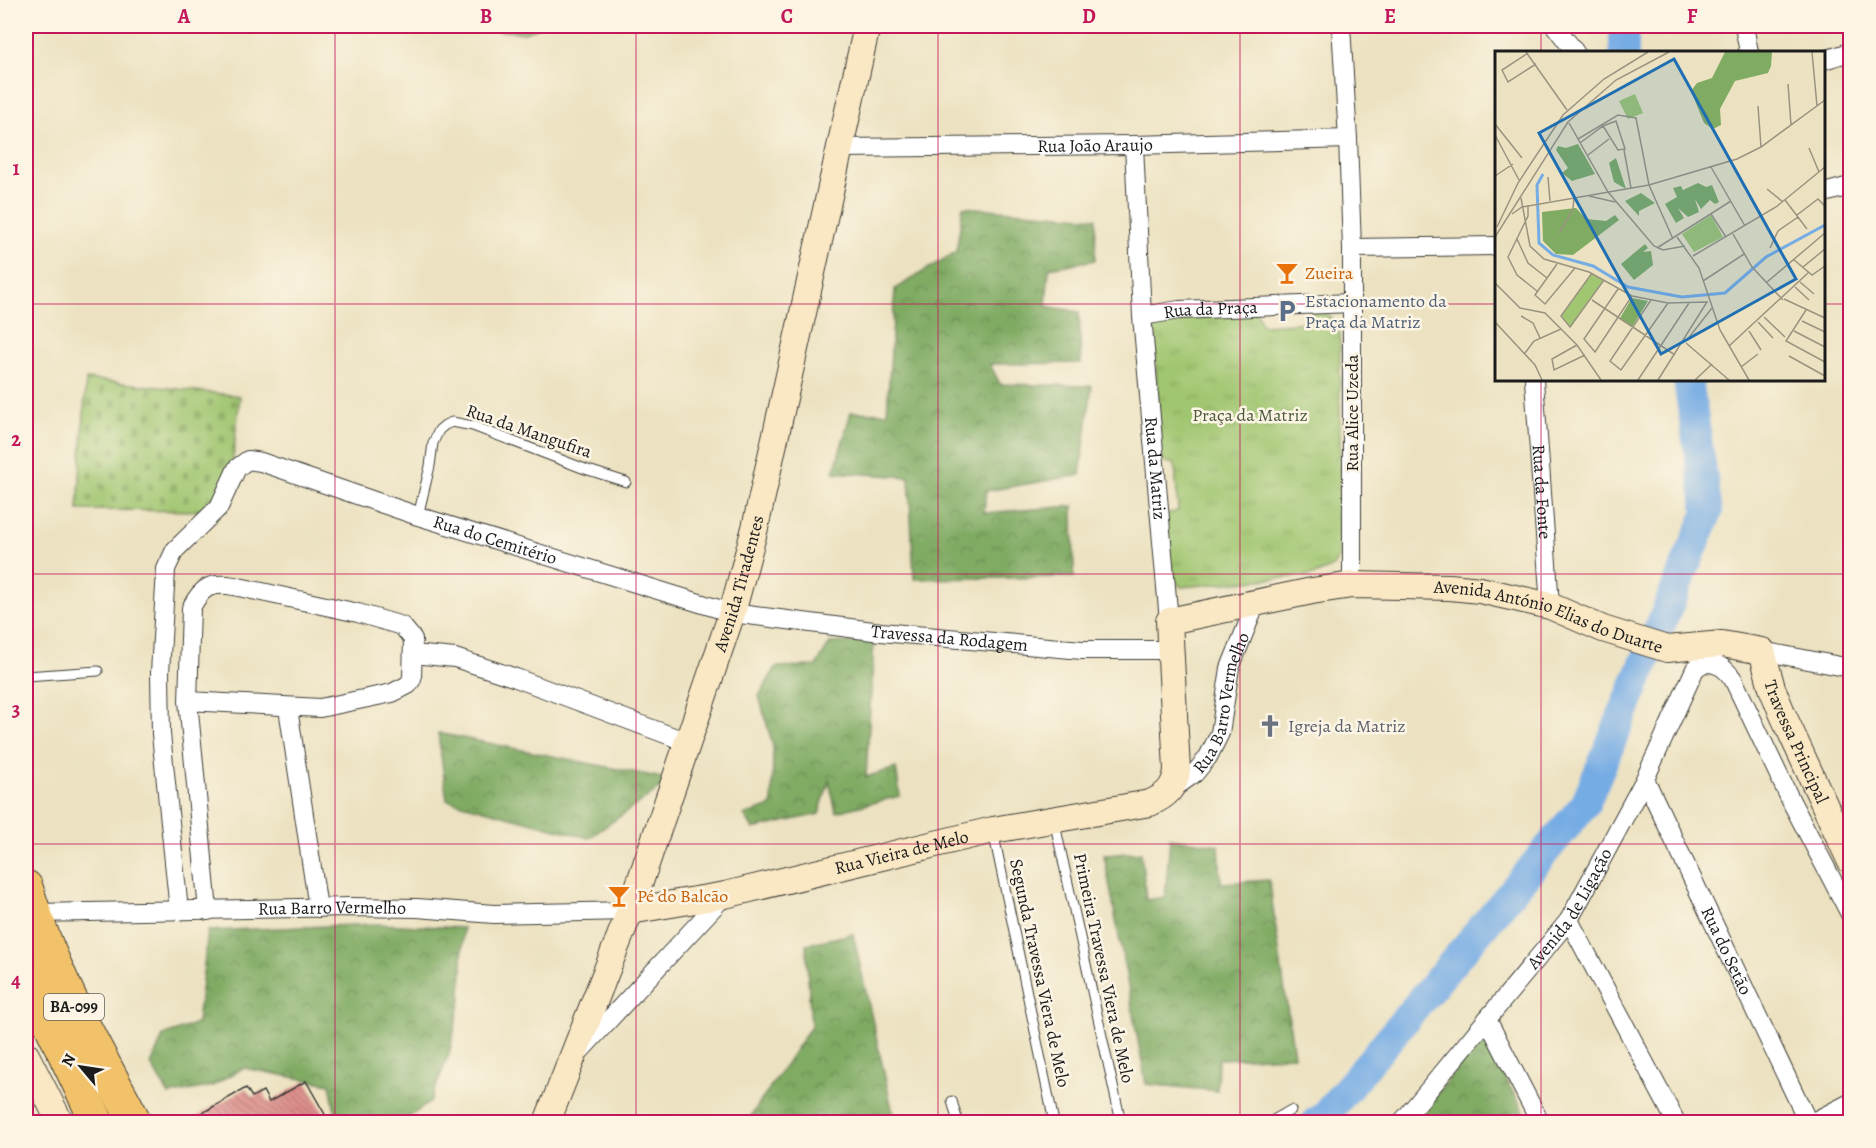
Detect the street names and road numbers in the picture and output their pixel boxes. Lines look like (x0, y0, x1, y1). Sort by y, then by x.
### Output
street label: Rua João Araujo (1037, 132, 1153, 158)
street label: Rua da Praça (1162, 295, 1259, 324)
street label: Rua Alice Uzeda (1340, 354, 1364, 472)
street label: Rua da Mangufira (463, 398, 596, 464)
street label: Rua da Matriz (1139, 416, 1172, 521)
street label: Rua da Fonte (1527, 443, 1557, 540)
street label: Rua do Cemitério (430, 509, 560, 570)
street label: Avenida Tiradentes (707, 513, 769, 656)
street label: Avenida António Elias do Duarte (1432, 575, 1666, 659)
street label: Travessa da Rodagem (870, 619, 1029, 657)
street label: Rua Barro Vermelho (1187, 629, 1255, 779)
street label: Travessa Principal (1758, 677, 1834, 808)
street label: Rua Vieira de Melo (832, 824, 971, 880)
street label: Avenida de Ligação (1521, 844, 1618, 975)
street label: Primeira Travessa Viera de Melo (1068, 851, 1140, 1085)
street label: Segunda Travessa Viera de Melo (1004, 856, 1076, 1090)
street label: Rua Barro Vermelho (258, 895, 406, 921)
street label: Rua do Setão (1695, 903, 1758, 999)
road number: BA-099 (44, 994, 104, 1020)

